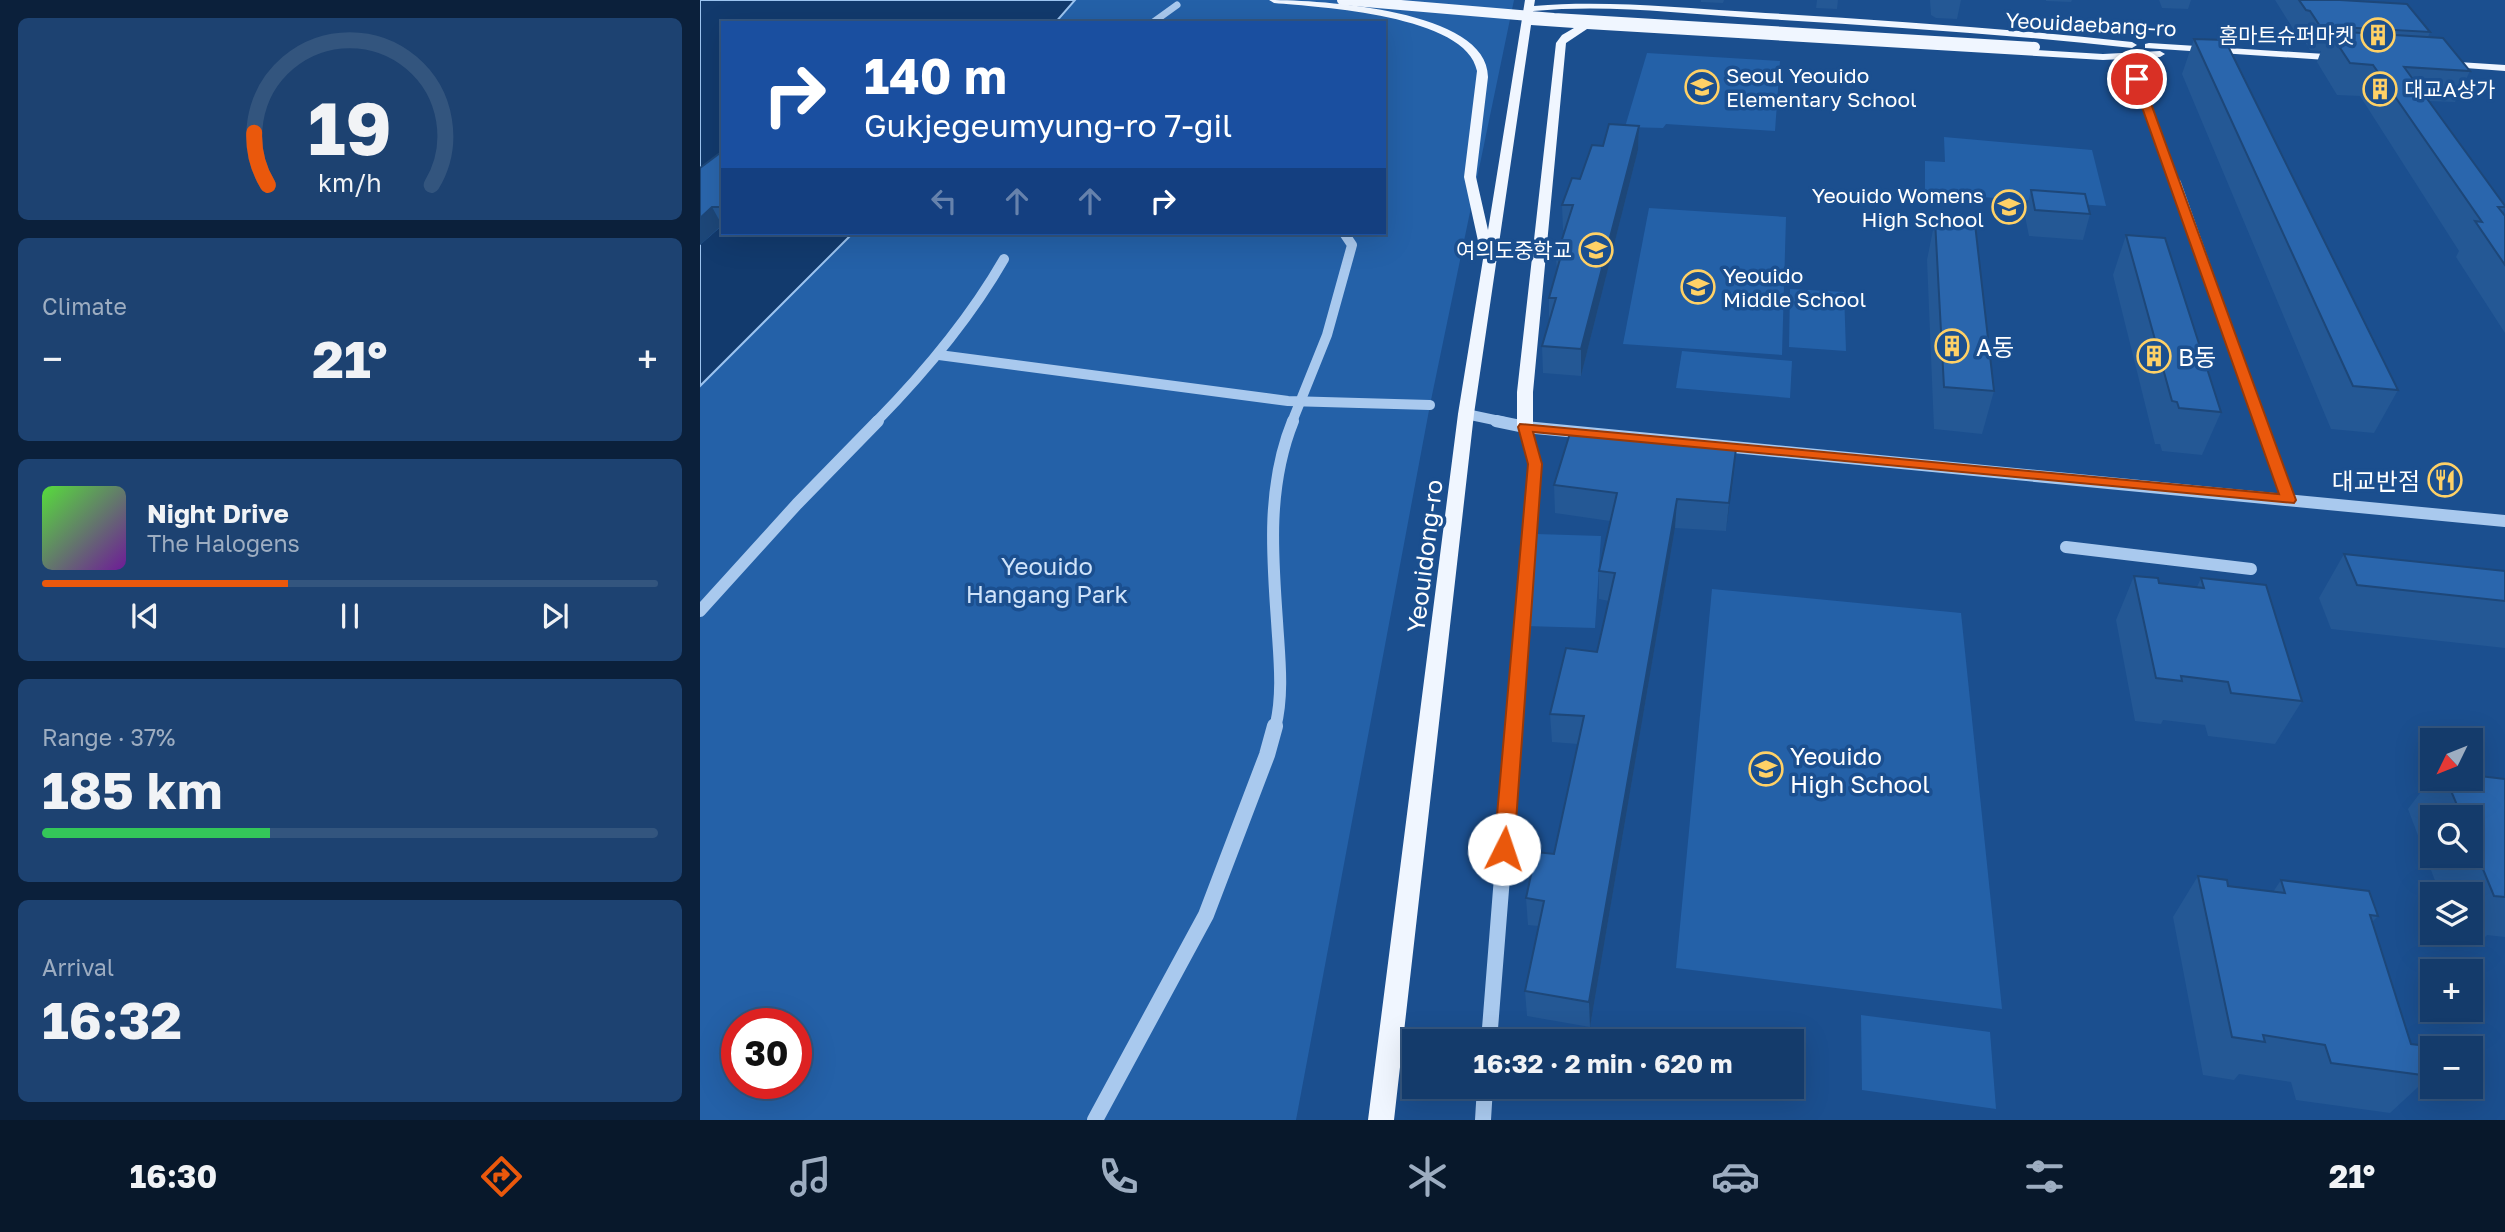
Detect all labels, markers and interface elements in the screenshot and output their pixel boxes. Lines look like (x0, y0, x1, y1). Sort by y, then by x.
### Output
street label: Yeouidaebang-ro (2005, 7, 2177, 41)
building icon: 홈마트슈퍼마켓 (2359, 16, 2397, 54)
place label: 홈마트슈퍼마켓 (2219, 22, 2354, 48)
text: 140 m (864, 46, 1007, 105)
icon: right (749, 49, 840, 140)
pin (2107, 49, 2167, 109)
icon: arrive (2118, 60, 2156, 98)
place label: Seoul Yeouido Elementary School (1726, 62, 1917, 112)
school or university icon: Seoul Yeouido Elementary School (1683, 68, 1721, 106)
building icon: 대교A상가 (2361, 70, 2399, 108)
place label: 대교A상가 (2404, 76, 2495, 102)
text: 19 (308, 85, 392, 172)
text: Gukjegeumyung-ro 7-gil (864, 106, 1232, 144)
text: km/h (318, 167, 382, 198)
icon: left (925, 182, 963, 220)
icon: ahead (998, 182, 1036, 220)
icon: ahead (1071, 182, 1109, 220)
icon: right (1144, 182, 1182, 220)
place label: Yeouido Womens High School (1812, 182, 1984, 232)
school or university icon: Yeouido Womens High School (1990, 188, 2028, 226)
school or university icon: 여의도중학교 (1577, 231, 1615, 269)
place label: 여의도중학교 (1456, 237, 1572, 263)
place label: Yeouido Middle School (1723, 262, 1866, 312)
school or university icon: Yeouido Middle School (1679, 268, 1717, 306)
text: Climate (42, 292, 127, 320)
text: 21° (312, 327, 388, 389)
building icon: A동 (1933, 327, 1971, 365)
place label: A동 (1976, 332, 2014, 361)
text: − (42, 336, 63, 381)
text: + (637, 336, 658, 381)
building icon: B동 (2135, 337, 2173, 375)
place label: B동 (2178, 342, 2216, 371)
restaurant icon: 대교반점 (2426, 461, 2464, 499)
place label: 대교반점 (2332, 466, 2420, 495)
street label: Yeouidong-ro (1400, 478, 1448, 634)
text: Night Drive (147, 498, 289, 529)
text: The Halogens (147, 529, 300, 557)
park label: Yeouido Hangang Park (966, 551, 1128, 608)
icon: previous (126, 597, 164, 635)
icon: pause (331, 597, 369, 635)
icon: next (536, 597, 574, 635)
text: Range · 37% (42, 723, 175, 751)
north arrow (2420, 728, 2483, 791)
map controls (2420, 728, 2483, 1099)
place label: Yeouido High School (1790, 741, 1930, 798)
school or university icon: Yeouido High School (1747, 750, 1785, 788)
text: 185 km (42, 758, 222, 820)
button: search (2420, 805, 2483, 868)
position arrow (1467, 812, 1541, 886)
button: layers (2420, 882, 2483, 945)
text: Arrival (42, 953, 114, 981)
button: + (2420, 959, 2483, 1022)
text: 16:32 (42, 988, 182, 1050)
speed limit sign: 30 (721, 1008, 812, 1099)
button: − (2420, 1036, 2483, 1099)
text: 16:32 · 2 min · 620 m (1473, 1048, 1733, 1079)
icon: directions (477, 1152, 526, 1201)
icon: music (786, 1152, 835, 1201)
icon: phone (1094, 1152, 1143, 1201)
icon: climate (1403, 1152, 1452, 1201)
icon: car (1711, 1152, 1760, 1201)
icon: filters (2020, 1152, 2069, 1201)
text: 16:30 (130, 1157, 217, 1195)
text: 21° (2329, 1157, 2375, 1195)

